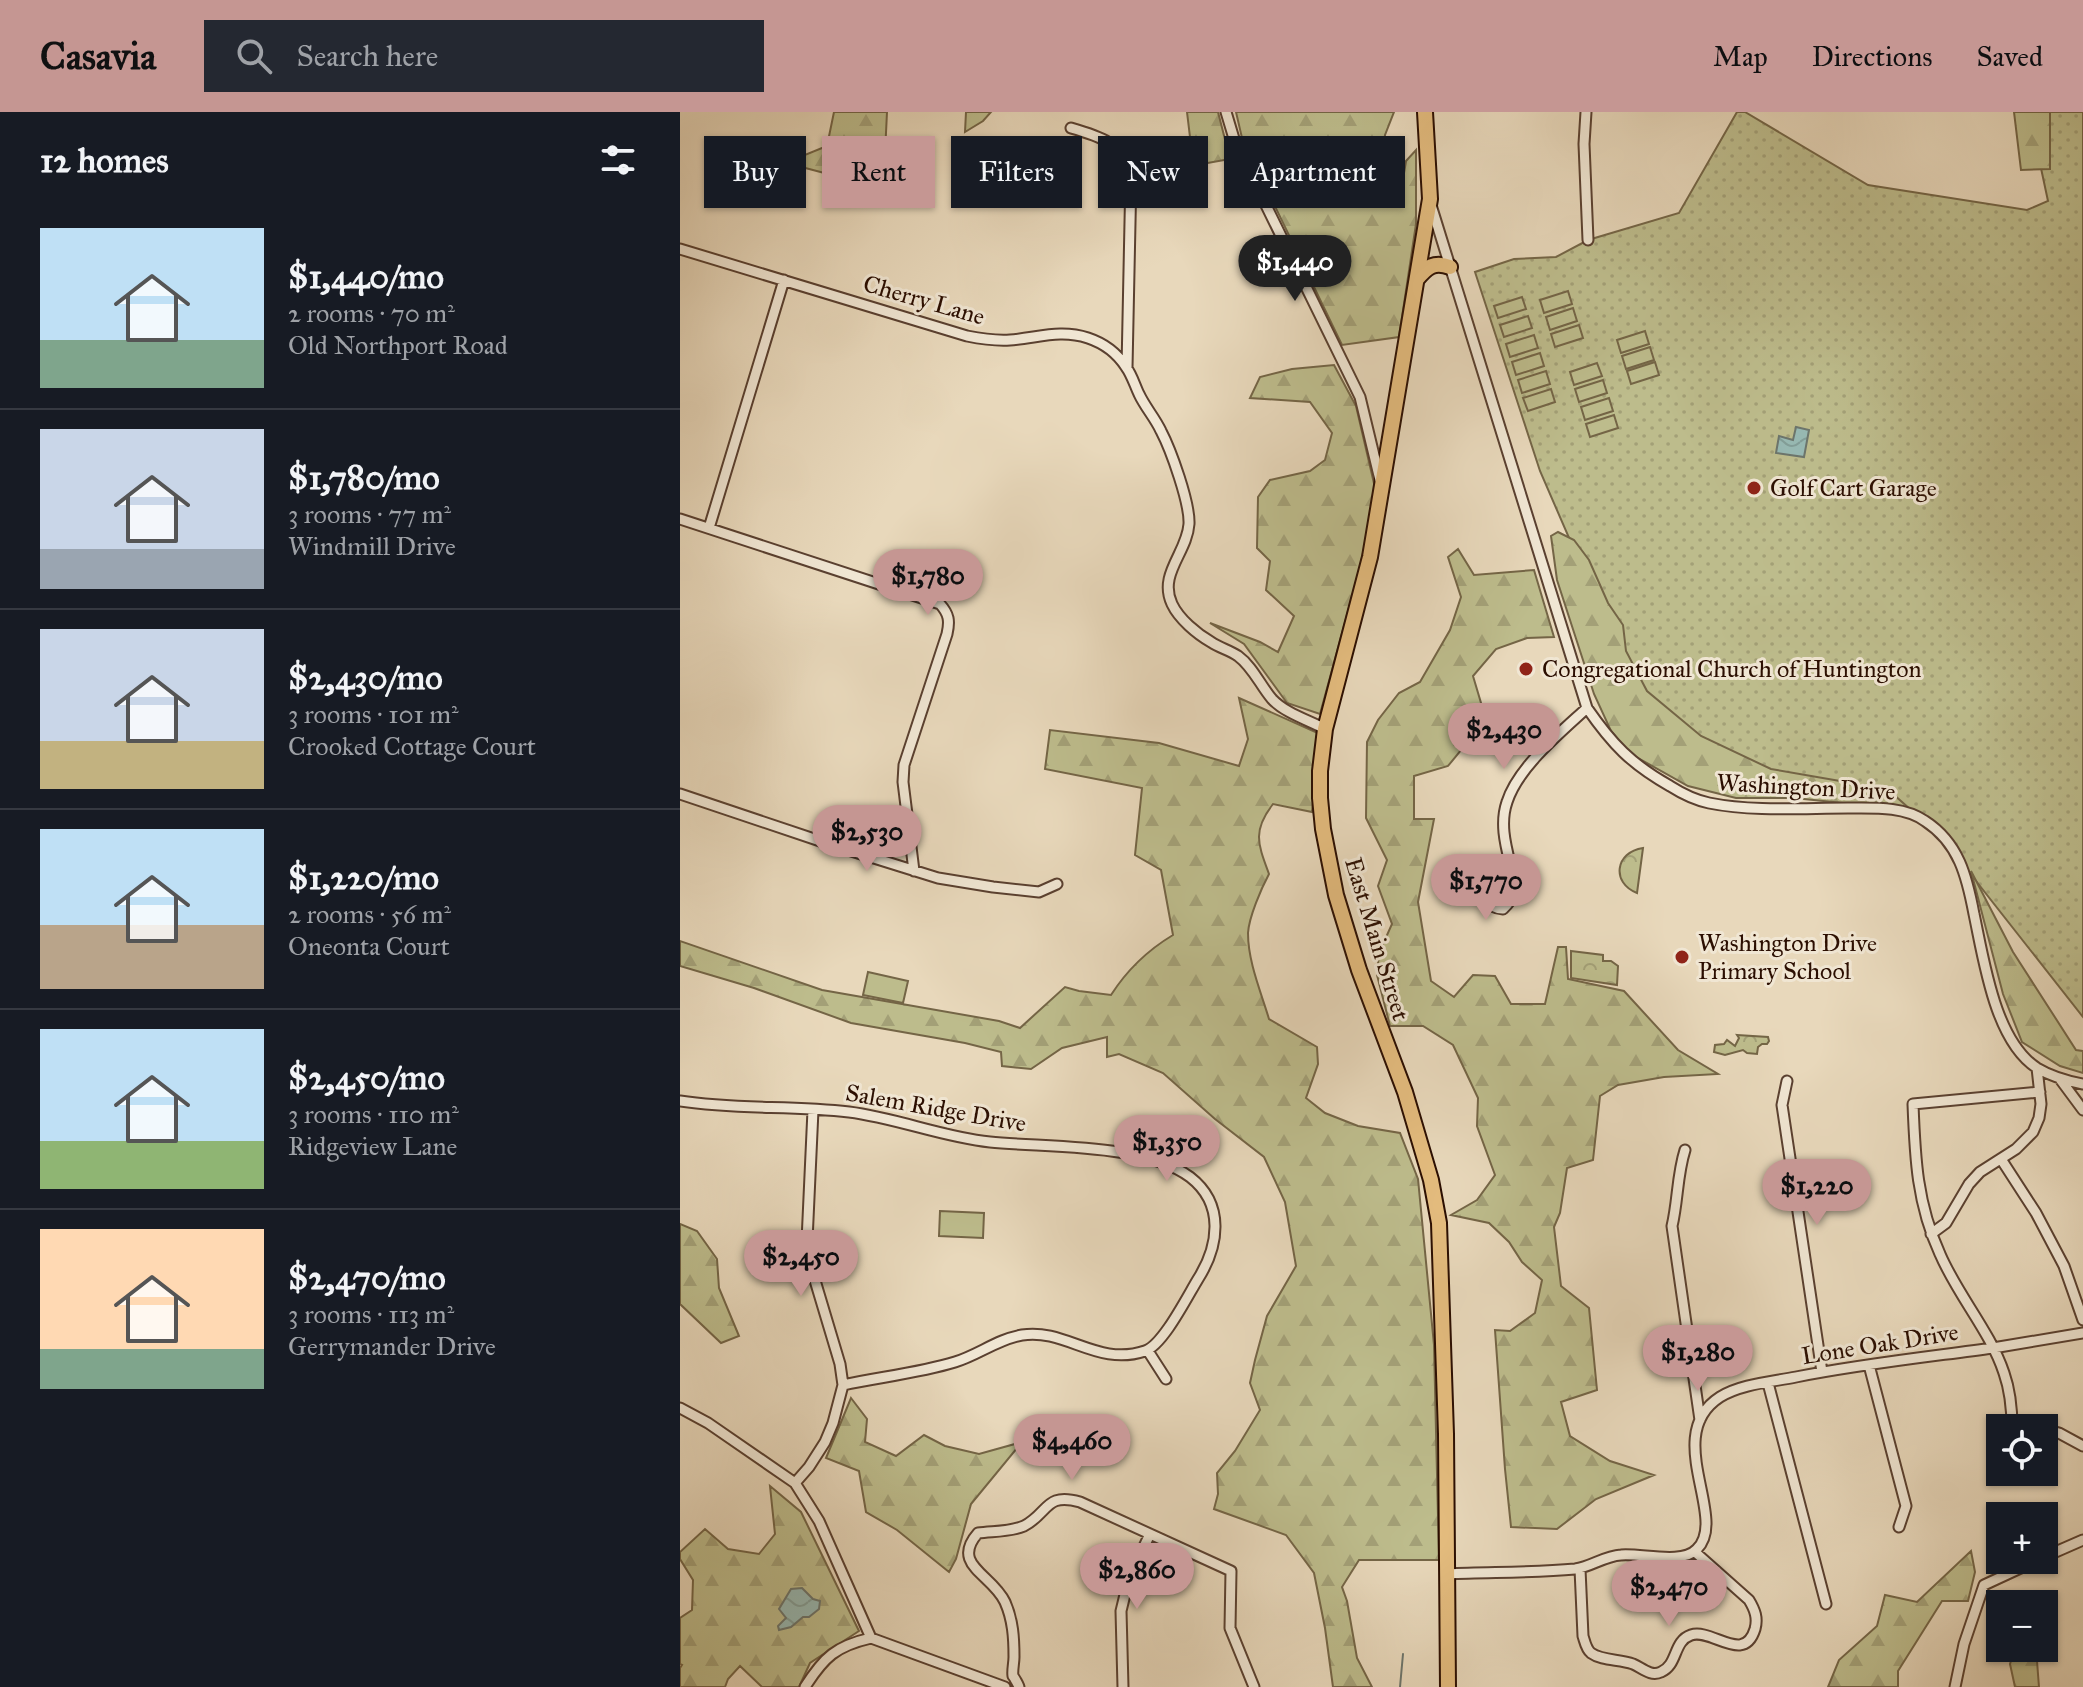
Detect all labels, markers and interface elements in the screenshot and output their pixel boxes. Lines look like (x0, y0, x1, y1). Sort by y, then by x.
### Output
search box (204, 20, 764, 92)
text: Casavia (40, 33, 156, 79)
icon: search (232, 34, 276, 78)
text: Search here (296, 38, 438, 74)
text: Map (1713, 39, 1768, 74)
text: Directions (1812, 39, 1933, 74)
text: Saved (1977, 39, 2043, 74)
chip: Buy (704, 136, 806, 208)
chip: Rent (822, 136, 935, 208)
chip: Filters (951, 136, 1082, 208)
chip: New (1098, 136, 1208, 208)
chip: Apartment (1224, 136, 1405, 208)
icon: filters (596, 138, 640, 182)
text: 12 homes (40, 140, 169, 181)
pin: $1,440 (1230, 235, 1360, 303)
text: $1,440 (1256, 245, 1334, 277)
text: $1,440/mo (288, 256, 444, 297)
icon: home (104, 260, 200, 356)
street label: Cherry Lane (860, 268, 988, 332)
text: 2 rooms · 70 m² (288, 297, 455, 329)
text: Old Northport Road (288, 329, 508, 361)
text: $1,780/mo (288, 457, 440, 498)
icon: home (104, 461, 200, 557)
place label: Golf Cart Garage (1770, 473, 1937, 503)
marker: Golf Cart Garage (1745, 479, 1763, 497)
text: 3 rooms · 77 m² (288, 498, 451, 530)
text: Windmill Drive (288, 530, 456, 562)
pin: $1,780 (863, 549, 993, 617)
text: $1,780 (891, 559, 965, 591)
place label: Congregational Church of Huntington (1542, 654, 1922, 684)
text: $2,430/mo (288, 657, 443, 698)
marker: Congregational Church of Huntington (1517, 660, 1535, 678)
icon: home (104, 661, 200, 757)
text: 3 rooms · 101 m² (288, 698, 459, 730)
pin: $2,430 (1439, 703, 1569, 771)
text: $2,430 (1466, 713, 1542, 745)
text: Crooked Cottage Court (288, 730, 536, 762)
street label: Washington Drive (1716, 767, 1896, 807)
pin: $2,530 (802, 805, 932, 873)
text: $2,530 (831, 815, 903, 847)
street label: East Main Street (1338, 854, 1416, 1025)
pin: $1,770 (1421, 854, 1551, 922)
text: $1,220/mo (288, 857, 439, 898)
icon: home (104, 861, 200, 957)
text: $1,770 (1449, 864, 1523, 896)
text: 2 rooms · 56 m² (288, 898, 451, 930)
place label: Washington Drive Primary School (1698, 928, 1877, 986)
text: Oneonta Court (288, 930, 450, 962)
marker: Washington Drive Primary School (1673, 948, 1691, 966)
text: $2,450/mo (288, 1057, 445, 1098)
icon: home (104, 1061, 200, 1157)
street label: Salem Ridge Drive (843, 1077, 1029, 1139)
text: 3 rooms · 110 m² (288, 1098, 459, 1130)
pin: $1,350 (1102, 1115, 1232, 1183)
text: $1,350 (1132, 1125, 1202, 1157)
text: Ridgeview Lane (288, 1130, 457, 1162)
pin: $1,220 (1752, 1159, 1882, 1227)
text: $1,220 (1780, 1169, 1854, 1201)
pin: $2,450 (736, 1230, 866, 1298)
text: $2,450 (762, 1240, 840, 1272)
text: $2,470/mo (288, 1257, 446, 1298)
icon: home (104, 1261, 200, 1357)
text: 3 rooms · 113 m² (288, 1298, 454, 1330)
street label: Lone Oak Drive (1799, 1317, 1961, 1371)
pin: $1,280 (1633, 1325, 1763, 1393)
text: Gerrymander Drive (288, 1330, 496, 1362)
text: $1,280 (1661, 1335, 1735, 1367)
pin: $4,460 (1007, 1414, 1137, 1482)
map controls (1986, 1414, 2058, 1662)
button: locate (1986, 1414, 2058, 1486)
text: $4,460 (1032, 1424, 1112, 1456)
button: + (1986, 1502, 2058, 1574)
pin: $2,860 (1072, 1543, 1202, 1611)
text: $2,860 (1098, 1553, 1176, 1585)
pin: $2,470 (1604, 1560, 1734, 1628)
text: $2,470 (1630, 1570, 1708, 1602)
button: − (1986, 1590, 2058, 1662)

